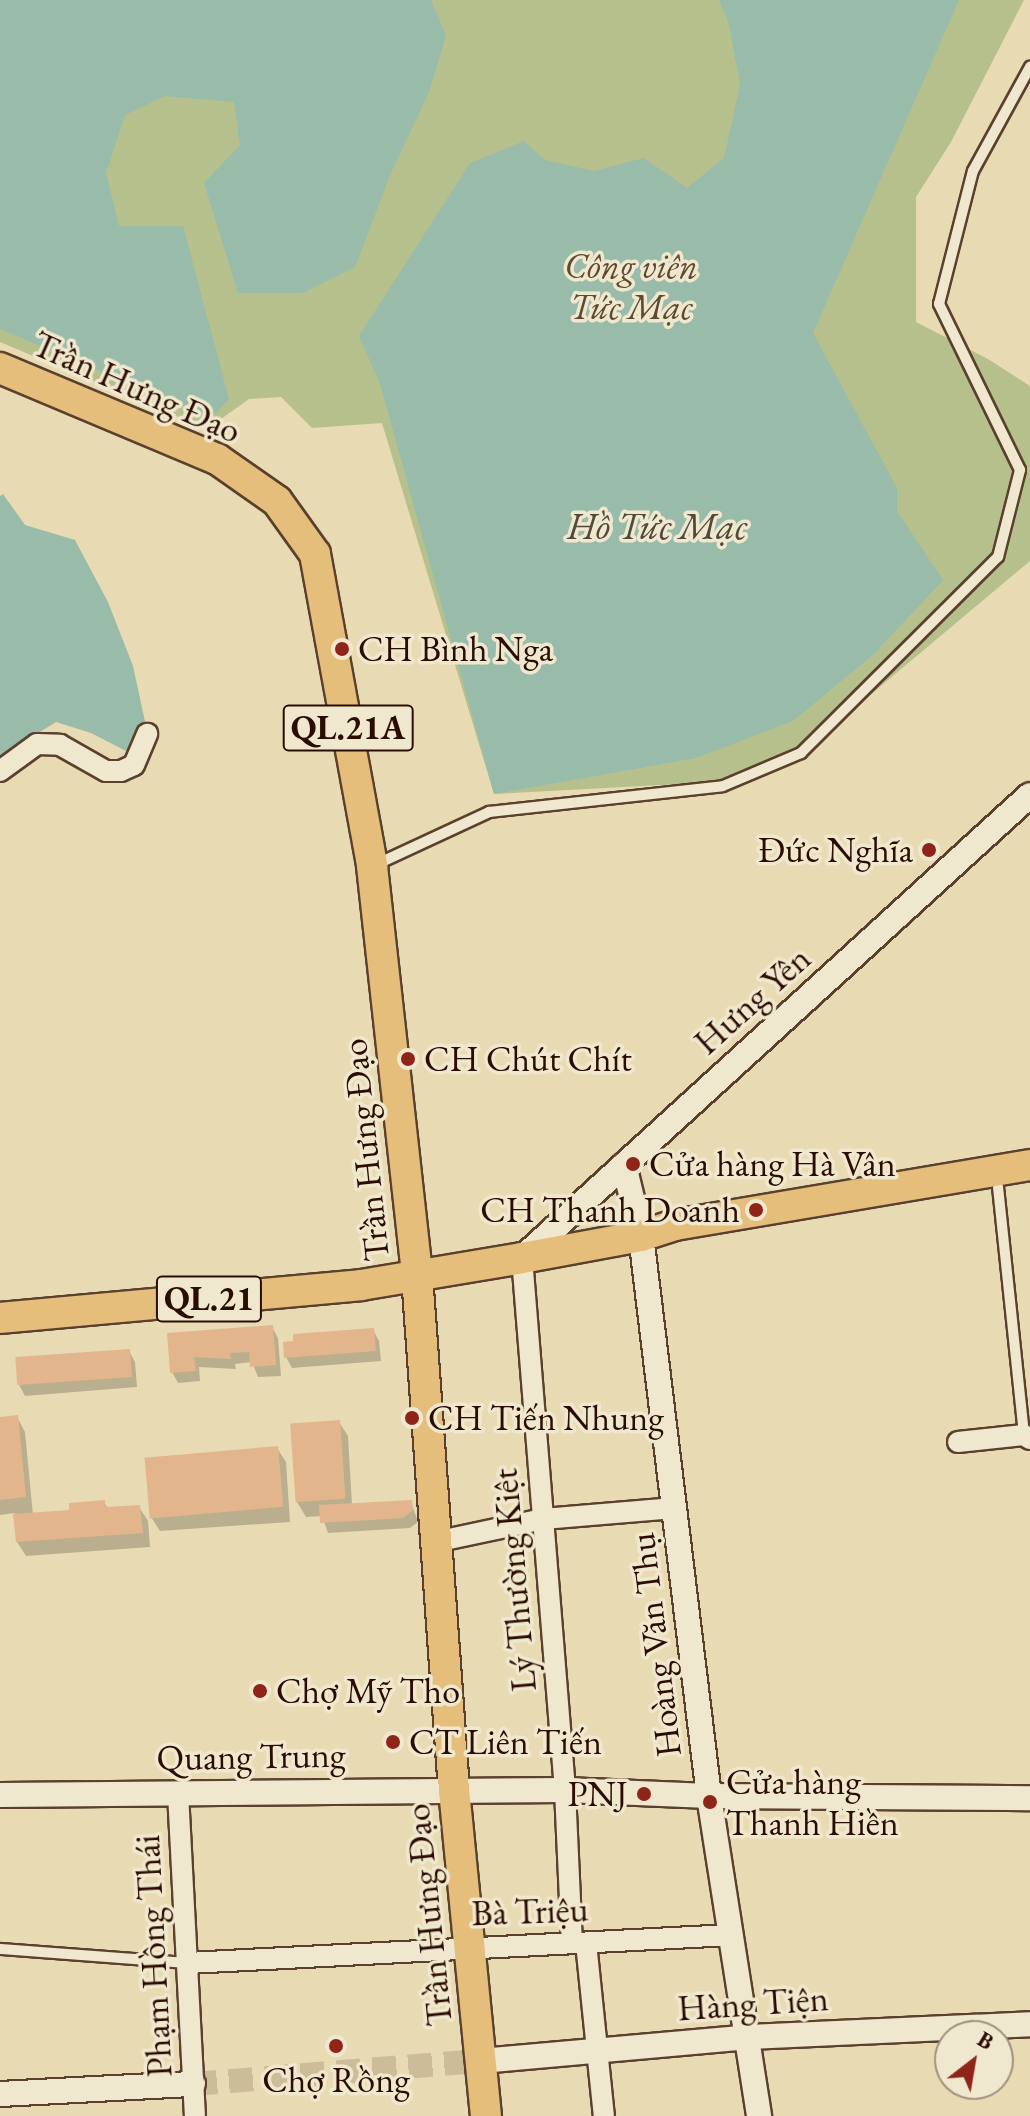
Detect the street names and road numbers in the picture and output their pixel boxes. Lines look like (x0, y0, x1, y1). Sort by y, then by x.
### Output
street label: Trần Hưng Đạo (26, 322, 248, 452)
road number: QL.21A (282, 698, 414, 758)
street label: Hưng Yên (685, 937, 819, 1063)
street label: Trần Hưng Đạo (332, 1037, 398, 1263)
road number: QL.21 (155, 1269, 263, 1329)
street label: Lý Thường Kiệt (483, 1467, 545, 1693)
street label: Hoàng Văn Thụ (620, 1531, 690, 1759)
street label: Quang Trung (156, 1733, 346, 1779)
street label: Trần Hưng Đạo (395, 1802, 461, 2028)
street label: Phạm Hồng Thái (125, 1834, 181, 2078)
street label: Bà Triệu (471, 1887, 589, 1935)
street label: Hàng Tiện (676, 1976, 830, 2030)

